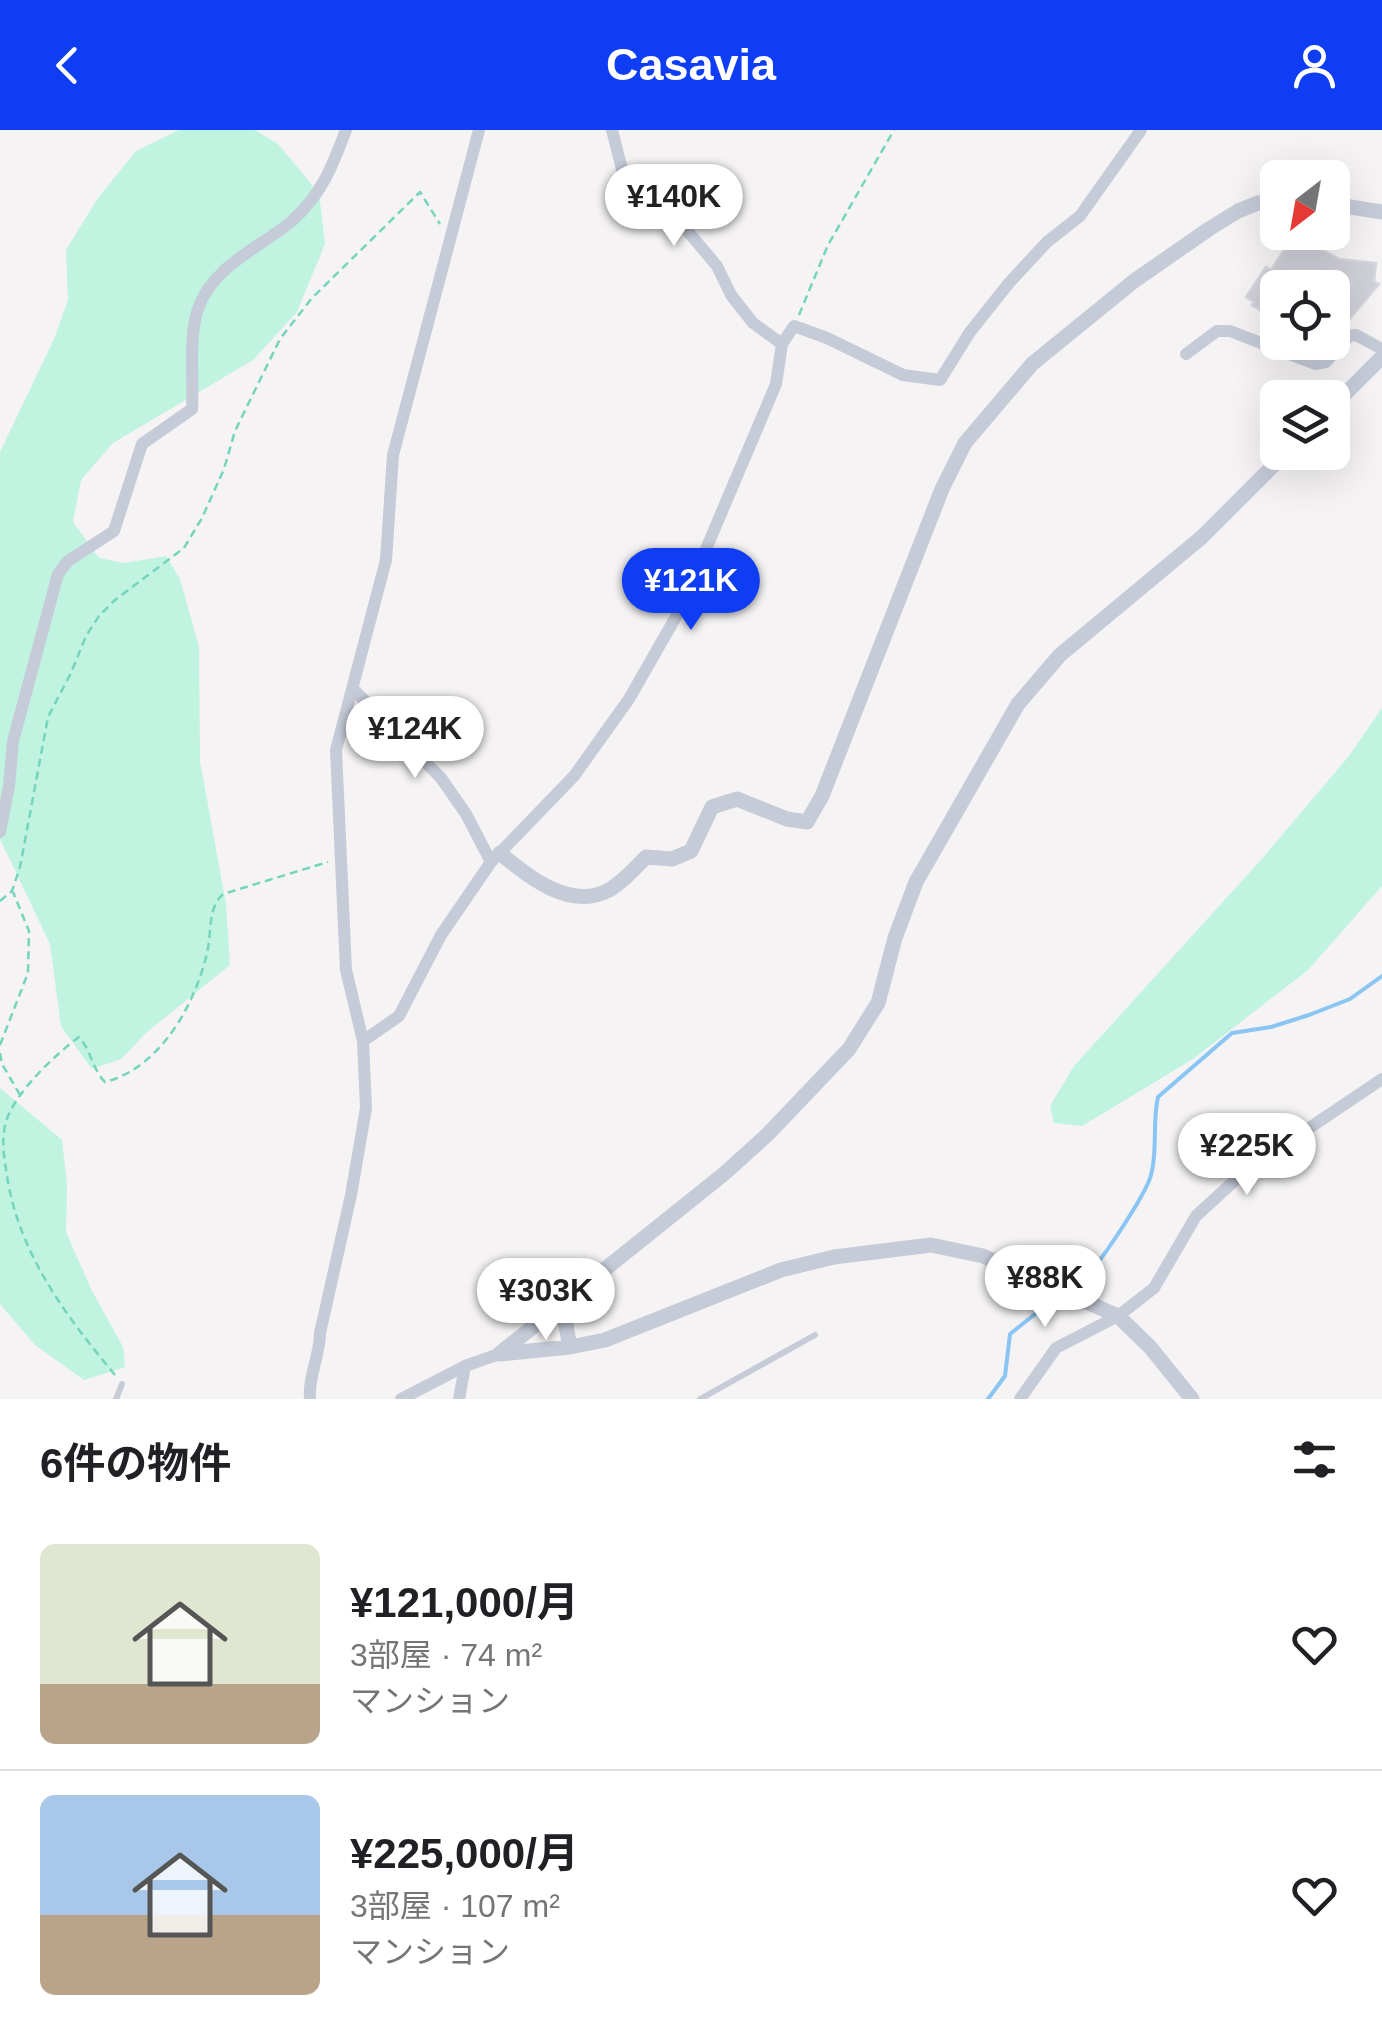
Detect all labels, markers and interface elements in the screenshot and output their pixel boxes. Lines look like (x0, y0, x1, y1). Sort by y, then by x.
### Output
icon: back (40, 38, 95, 93)
icon: person (1287, 38, 1342, 93)
text: Casavia (606, 39, 776, 90)
north arrow (1260, 160, 1350, 250)
map controls (1260, 160, 1350, 470)
pin: ¥140K (604, 164, 744, 249)
text: ¥140K (627, 178, 721, 214)
button: locate (1260, 270, 1350, 360)
button: layers (1260, 380, 1350, 470)
pin: ¥121K (621, 548, 761, 633)
text: ¥121K (644, 562, 738, 598)
pin: ¥124K (345, 696, 485, 781)
text: ¥124K (368, 710, 462, 746)
pin: ¥225K (1177, 1113, 1317, 1198)
text: ¥225K (1200, 1127, 1294, 1163)
pin: ¥88K (986, 1245, 1104, 1330)
pin: ¥303K (476, 1258, 616, 1343)
text: ¥88K (1007, 1259, 1083, 1295)
text: ¥303K (499, 1272, 593, 1308)
icon: filters (1287, 1432, 1342, 1487)
text: 6件の物件 (40, 1440, 231, 1487)
text: ¥121,000/月 (350, 1579, 579, 1626)
icon: home (120, 1584, 240, 1704)
icon: heart (1287, 1617, 1342, 1672)
text: 3部屋 · 74 m² (350, 1637, 542, 1673)
text: マンション (350, 1683, 510, 1719)
text: ¥225,000/月 (350, 1830, 579, 1877)
icon: home (120, 1835, 240, 1955)
icon: heart (1287, 1868, 1342, 1923)
text: 3部屋 · 107 m² (350, 1888, 560, 1924)
text: マンション (350, 1934, 510, 1970)

